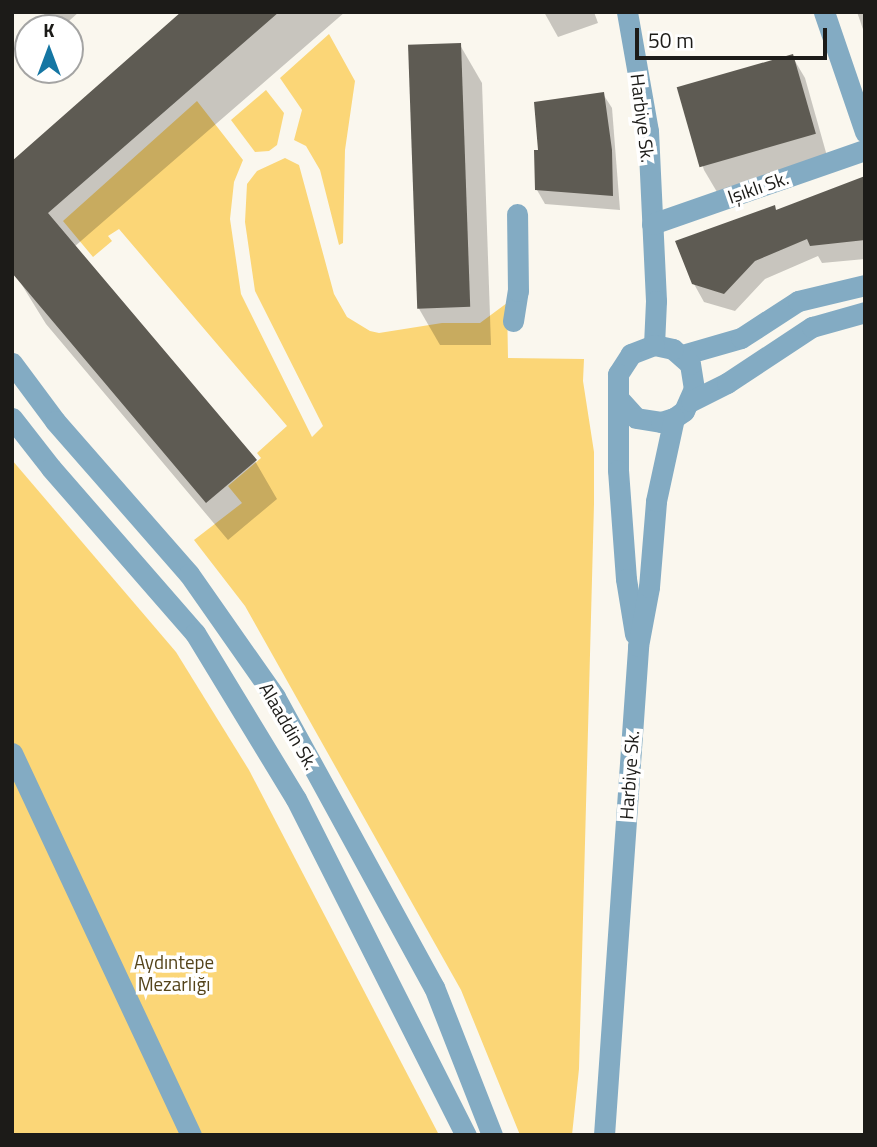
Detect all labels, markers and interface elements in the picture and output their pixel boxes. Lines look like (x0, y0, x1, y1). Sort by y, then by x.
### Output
north arrow (14, 14, 84, 84)
scale bar (639, 14, 832, 58)
text: K (43, 15, 55, 44)
text: 50 m (648, 24, 694, 56)
street label: Harbiye Sk. (626, 72, 660, 164)
street label: Işıklı Sk. (725, 166, 791, 208)
street label: Alaaddin Sk. (255, 678, 323, 774)
street label: Harbiye Sk. (615, 730, 643, 820)
park label: Aydıntepe Mezarlığı (134, 951, 214, 995)

